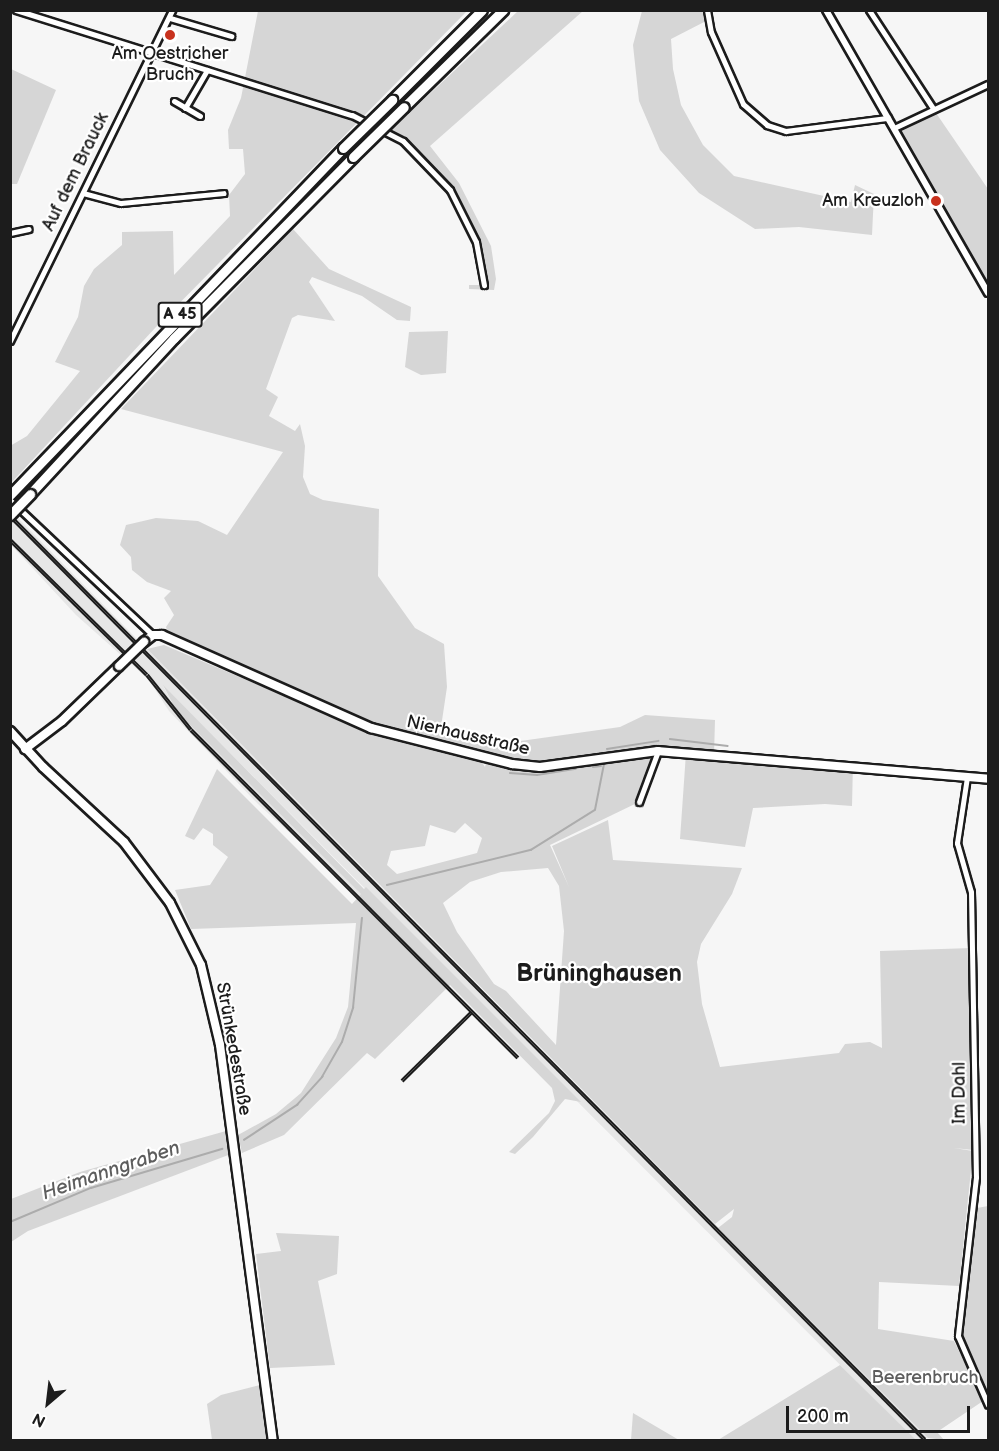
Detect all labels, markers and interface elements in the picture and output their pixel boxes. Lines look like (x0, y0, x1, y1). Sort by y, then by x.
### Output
marker: Am Oestricher Bruch (163, 28, 177, 42)
place label: Am Oestricher Bruch (112, 44, 228, 86)
street label: Auf dem Brauck (38, 109, 114, 235)
place label: Am Kreuzloh (822, 190, 924, 212)
marker: Am Kreuzloh (929, 194, 943, 208)
road number: A 45 (158, 302, 202, 328)
street label: Nierhausstraße (404, 711, 532, 761)
district label: Brüninghausen (516, 960, 682, 988)
street label: Strünkedestraße (211, 981, 255, 1117)
street label: Im Dahl (949, 1062, 971, 1124)
water label: Heimanngraben (39, 1136, 183, 1206)
park label: Beerenbruch (872, 1367, 978, 1389)
north arrow (18, 1373, 78, 1433)
scale bar (789, 1394, 974, 1432)
text: 200 m (797, 1406, 849, 1427)
text: N (30, 1408, 49, 1431)

